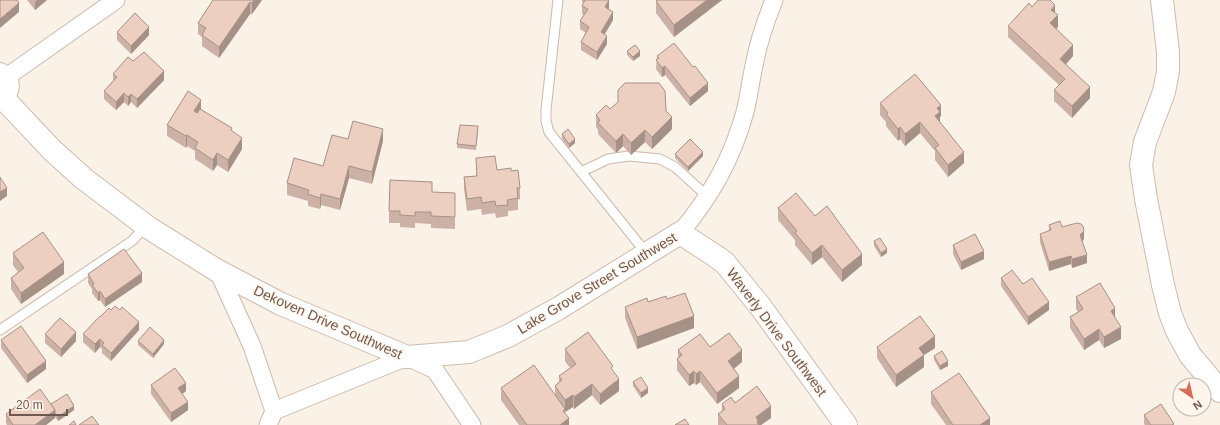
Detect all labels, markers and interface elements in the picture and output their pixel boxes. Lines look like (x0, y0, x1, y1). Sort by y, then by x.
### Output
street label: Lake Grove Street Southwest (515, 229, 680, 337)
street label: Waverly Drive Southwest (724, 265, 830, 399)
street label: Dekoven Drive Southwest (251, 282, 405, 362)
north arrow (1172, 377, 1212, 417)
scale bar (10, 391, 67, 417)
text: 20 m (16, 398, 43, 412)
text: N (1191, 398, 1204, 413)

